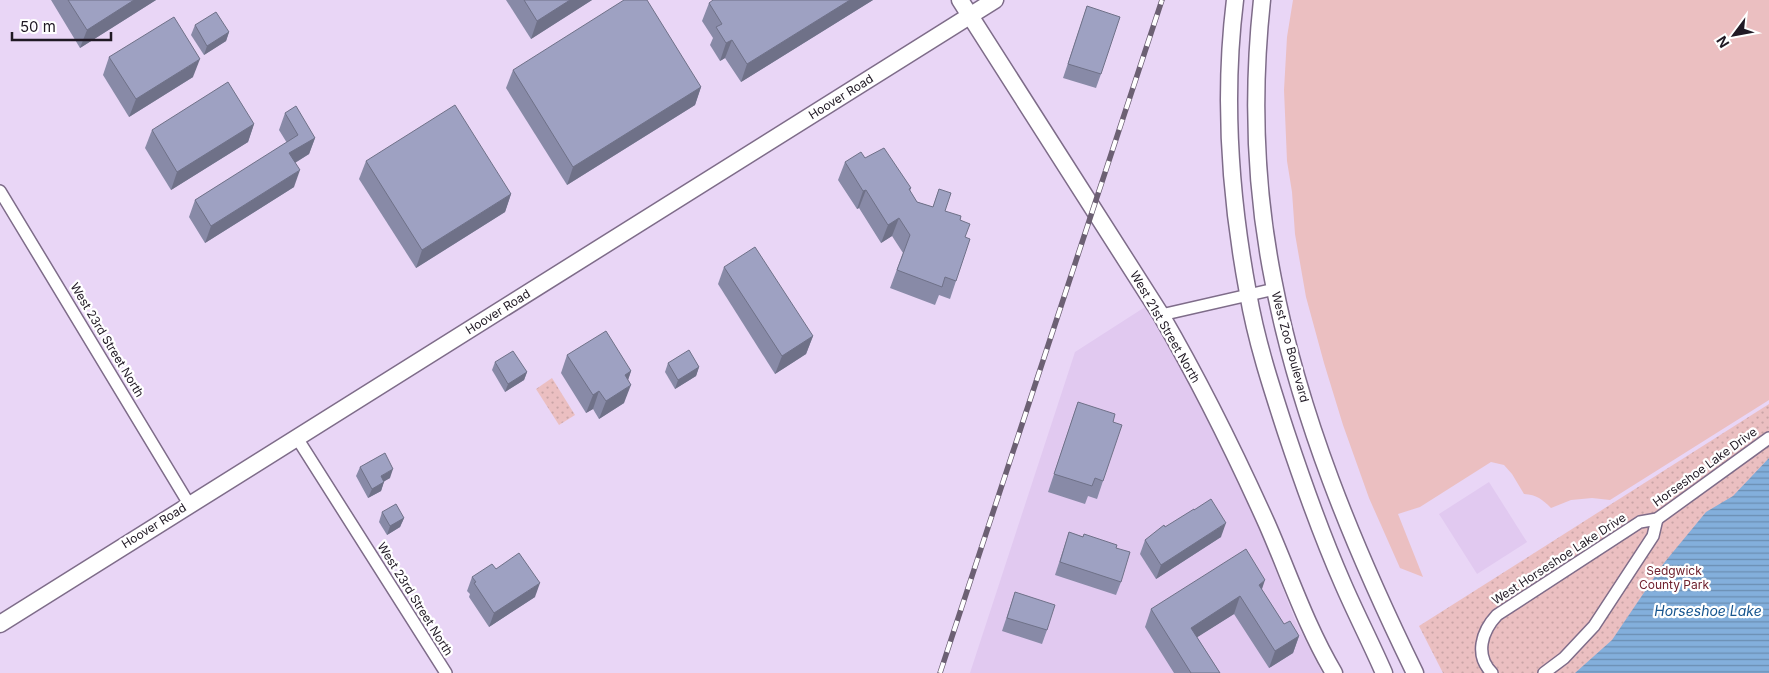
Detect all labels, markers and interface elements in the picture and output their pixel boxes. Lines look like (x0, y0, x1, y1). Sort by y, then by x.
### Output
scale bar (12, 10, 111, 42)
north arrow (1709, 10, 1759, 60)
text: 50 m (20, 17, 56, 36)
text: N (1713, 33, 1733, 51)
street label: Hoover Road (806, 71, 876, 122)
street label: West 21st Street North (1127, 268, 1204, 385)
street label: West 23rd Street North (67, 280, 148, 400)
street label: Hoover Road (463, 286, 533, 337)
street label: West Zoo Boulevard (1268, 290, 1312, 404)
street label: Horseshoe Lake Drive (1650, 424, 1760, 509)
street label: Hoover Road (119, 500, 189, 551)
street label: West Horseshoe Lake Drive (1489, 510, 1629, 608)
street label: West 23rd Street North (374, 539, 456, 658)
park label: Sedgwick County Park (1639, 563, 1709, 592)
water label: Horseshoe Lake (1654, 602, 1762, 619)

